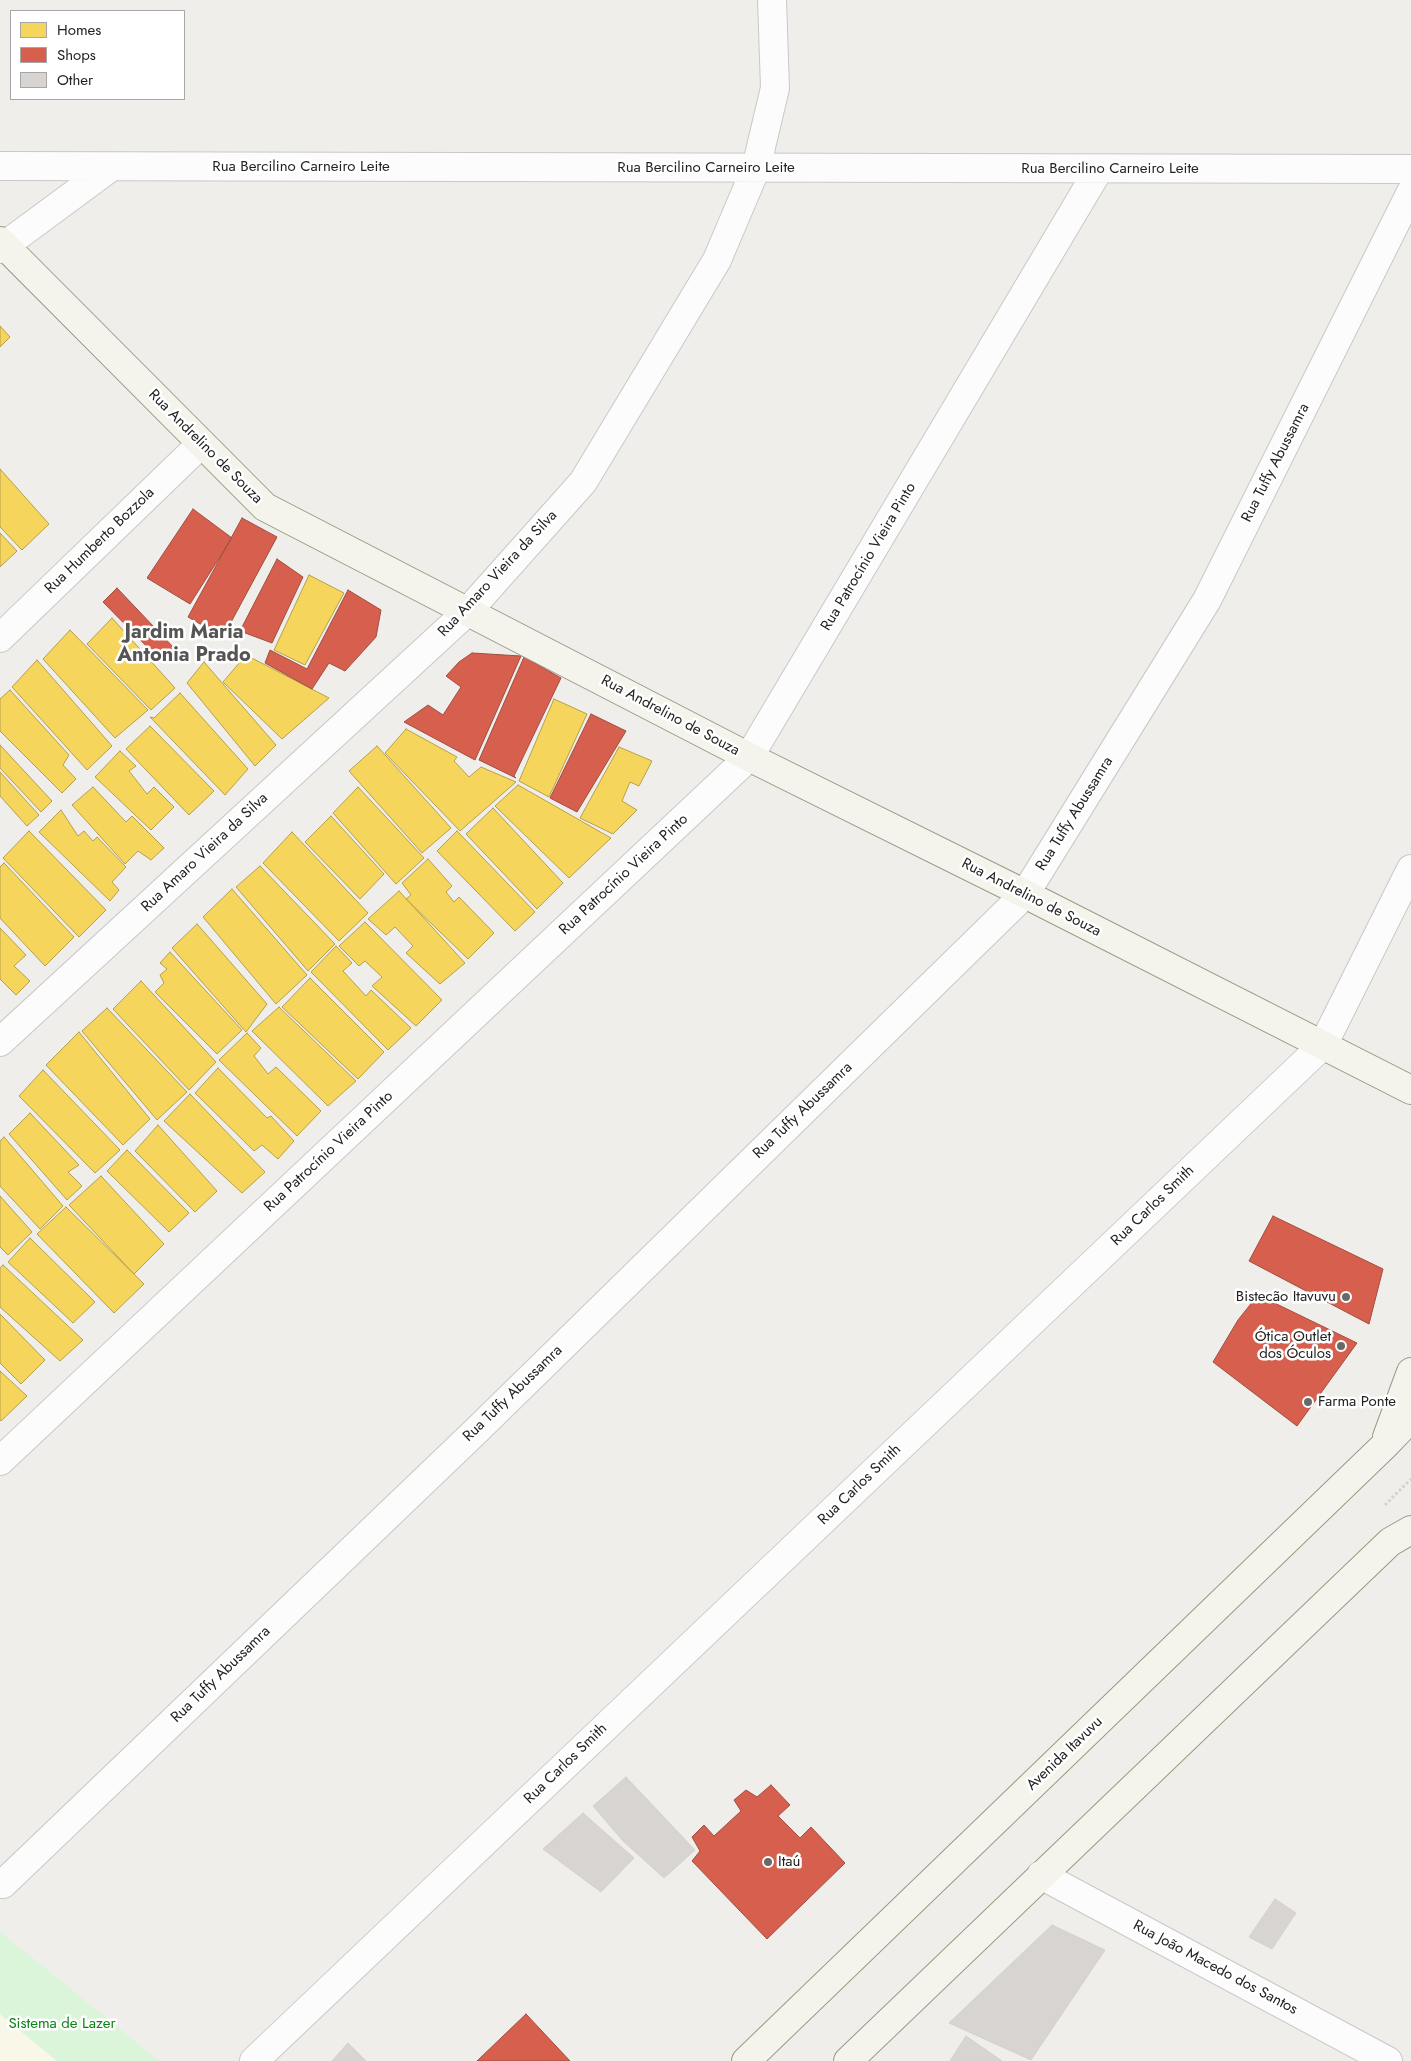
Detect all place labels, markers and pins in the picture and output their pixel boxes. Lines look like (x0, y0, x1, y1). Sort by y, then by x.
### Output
place label: Bistecão Itavuvu (1236, 1288, 1336, 1306)
marker: Bistecão Itavuvu (1340, 1291, 1352, 1303)
place label: Ótica Outlet dos Óculos (1255, 1328, 1331, 1363)
marker: Ótica Outlet dos Óculos (1335, 1340, 1347, 1352)
place label: Farma Ponte (1318, 1393, 1396, 1411)
marker: Farma Ponte (1302, 1396, 1314, 1408)
place label: Itaú (778, 1853, 800, 1871)
marker: Itaú (762, 1856, 774, 1868)

